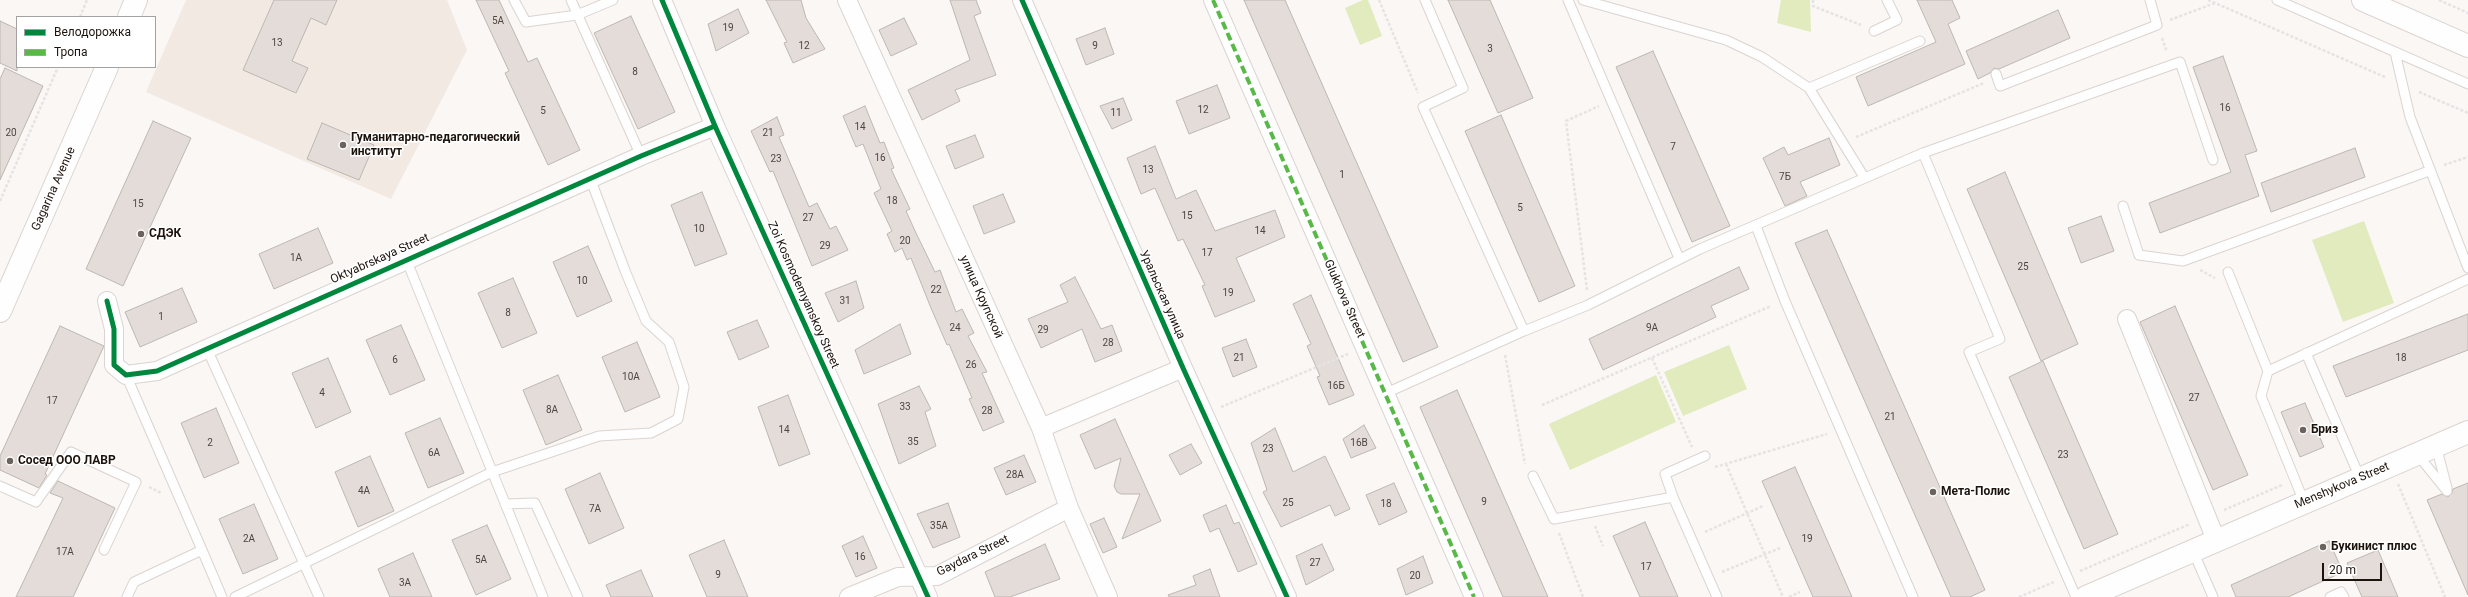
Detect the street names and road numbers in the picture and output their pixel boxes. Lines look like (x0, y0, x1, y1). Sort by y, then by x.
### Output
street label: Gagarina Avenue (29, 145, 79, 233)
street label: Zoi Kosmodemyanskoy Street (764, 219, 842, 371)
street label: Oktyabrskaya Street (328, 231, 432, 287)
street label: Уральская улица (1136, 248, 1188, 342)
street label: улица Крупской (956, 253, 1006, 341)
street label: Glukhova Street (1320, 258, 1368, 340)
street label: Menshykova Street (2292, 460, 2392, 512)
street label: Gaydara Street (935, 532, 1011, 580)

